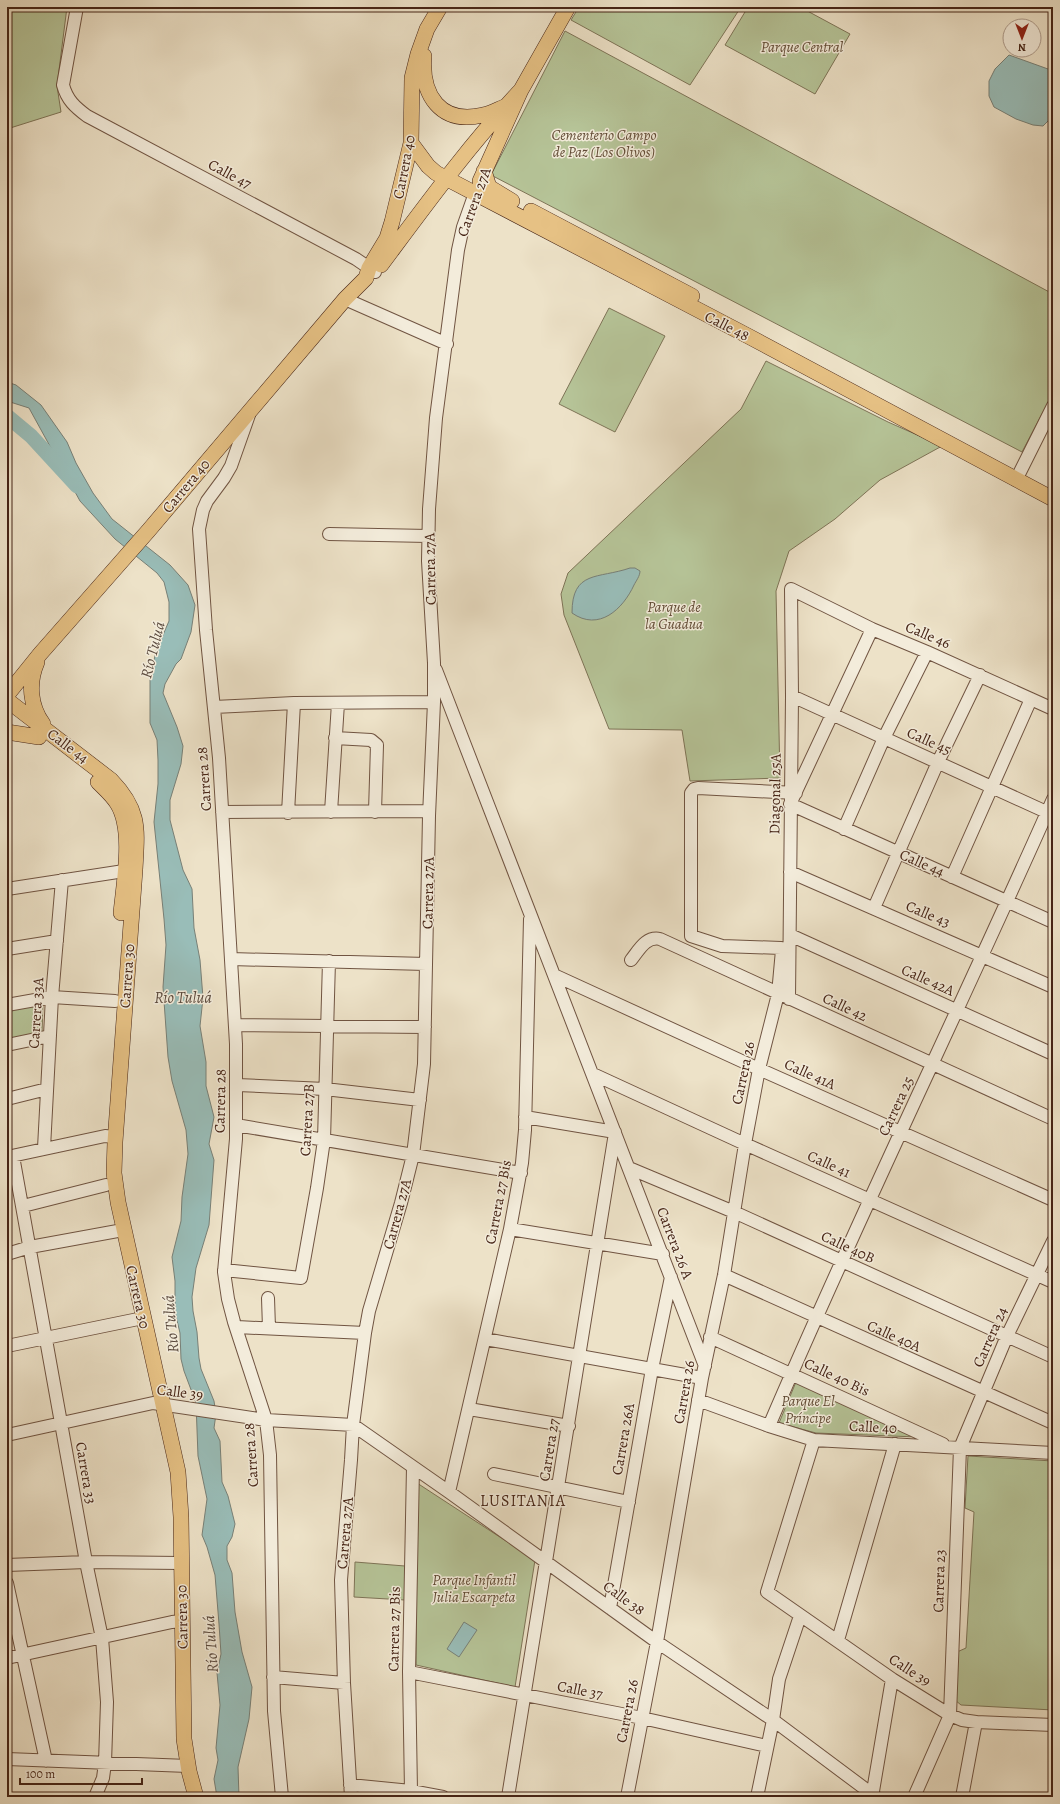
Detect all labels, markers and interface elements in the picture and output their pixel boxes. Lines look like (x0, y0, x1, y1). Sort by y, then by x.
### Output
north arrow (1002, 18, 1042, 58)
park label: Parque Central (761, 37, 844, 57)
text: N (1018, 40, 1026, 55)
park label: Cementerio Campo de Paz (Los Olivos) (551, 125, 657, 162)
street label: Carrera 40 (388, 133, 420, 201)
street label: Calle 47 (205, 154, 256, 194)
street label: Carrera 27A (452, 164, 496, 239)
street label: Calle 48 (701, 306, 753, 346)
street label: Carrera 40 (158, 455, 214, 517)
street label: Carrera 27A (419, 533, 441, 605)
park label: Parque de la Guadua (645, 597, 703, 634)
street label: Calle 46 (902, 617, 954, 653)
water label: Río Tuluá (135, 619, 171, 681)
street label: Calle 45 (904, 722, 954, 760)
street label: Calle 44 (43, 724, 93, 768)
street label: Carrera 28 (192, 746, 216, 812)
street label: Diagonal 25A (764, 753, 786, 835)
street label: Calle 44 (896, 844, 948, 882)
street label: Carrera 27A (417, 857, 439, 929)
street label: Calle 43 (903, 896, 953, 932)
street label: Carrera 30 (115, 943, 139, 1009)
street label: Calle 42A (898, 959, 958, 1001)
street label: Carrera 33A (24, 977, 48, 1049)
water label: Río Tuluá (154, 987, 212, 1009)
street label: Calle 42 (819, 988, 871, 1026)
street label: Carrera 26 (727, 1040, 759, 1106)
street label: Calle 41A (781, 1054, 839, 1094)
street label: Carrera 28 (209, 1069, 231, 1133)
street label: Carrera 25 (874, 1073, 918, 1139)
street label: Carrera 27B (295, 1083, 319, 1157)
street label: Calle 41 (804, 1146, 854, 1182)
street label: Carrera 27 Bis (480, 1158, 516, 1246)
street label: Carrera 27A (378, 1176, 416, 1251)
street label: Carrera 26 A (652, 1204, 698, 1282)
street label: Calle 40B (818, 1226, 878, 1268)
street label: Carrera 30 (121, 1263, 155, 1331)
water label: Río Tuluá (157, 1294, 184, 1354)
street label: Carrera 24 (968, 1304, 1012, 1370)
street label: Calle 40A (864, 1315, 924, 1357)
street label: Calle 40 Bis (801, 1353, 873, 1401)
street label: Carrera 26 (669, 1359, 699, 1425)
street label: Calle 39 (156, 1379, 204, 1405)
park label: Parque El Príncipe (781, 1391, 835, 1428)
street label: Carrera 26A (607, 1401, 639, 1477)
street label: Carrera 27 (534, 1416, 564, 1483)
street label: Calle 40 (848, 1416, 898, 1438)
street label: Carrera 28 (239, 1422, 263, 1488)
street label: Carrera 33 (71, 1440, 101, 1506)
district label: LUSITANIA (480, 1490, 566, 1512)
street label: Carrera 27A (332, 1496, 358, 1570)
street label: Carrera 23 (928, 1549, 950, 1613)
park label: Parque Infantil Julia Escarpeta (432, 1570, 516, 1607)
street label: Calle 38 (599, 1576, 649, 1620)
street label: Carrera 30 (171, 1585, 193, 1649)
street label: Carrera 27 Bis (383, 1586, 405, 1672)
water label: Río Tuluá (198, 1614, 224, 1674)
street label: Calle 39 (885, 1649, 935, 1691)
street label: Calle 37 (556, 1676, 605, 1704)
street label: Carrera 26 (611, 1678, 643, 1744)
scale bar (20, 1760, 142, 1786)
text: 100 m (26, 1766, 55, 1782)

